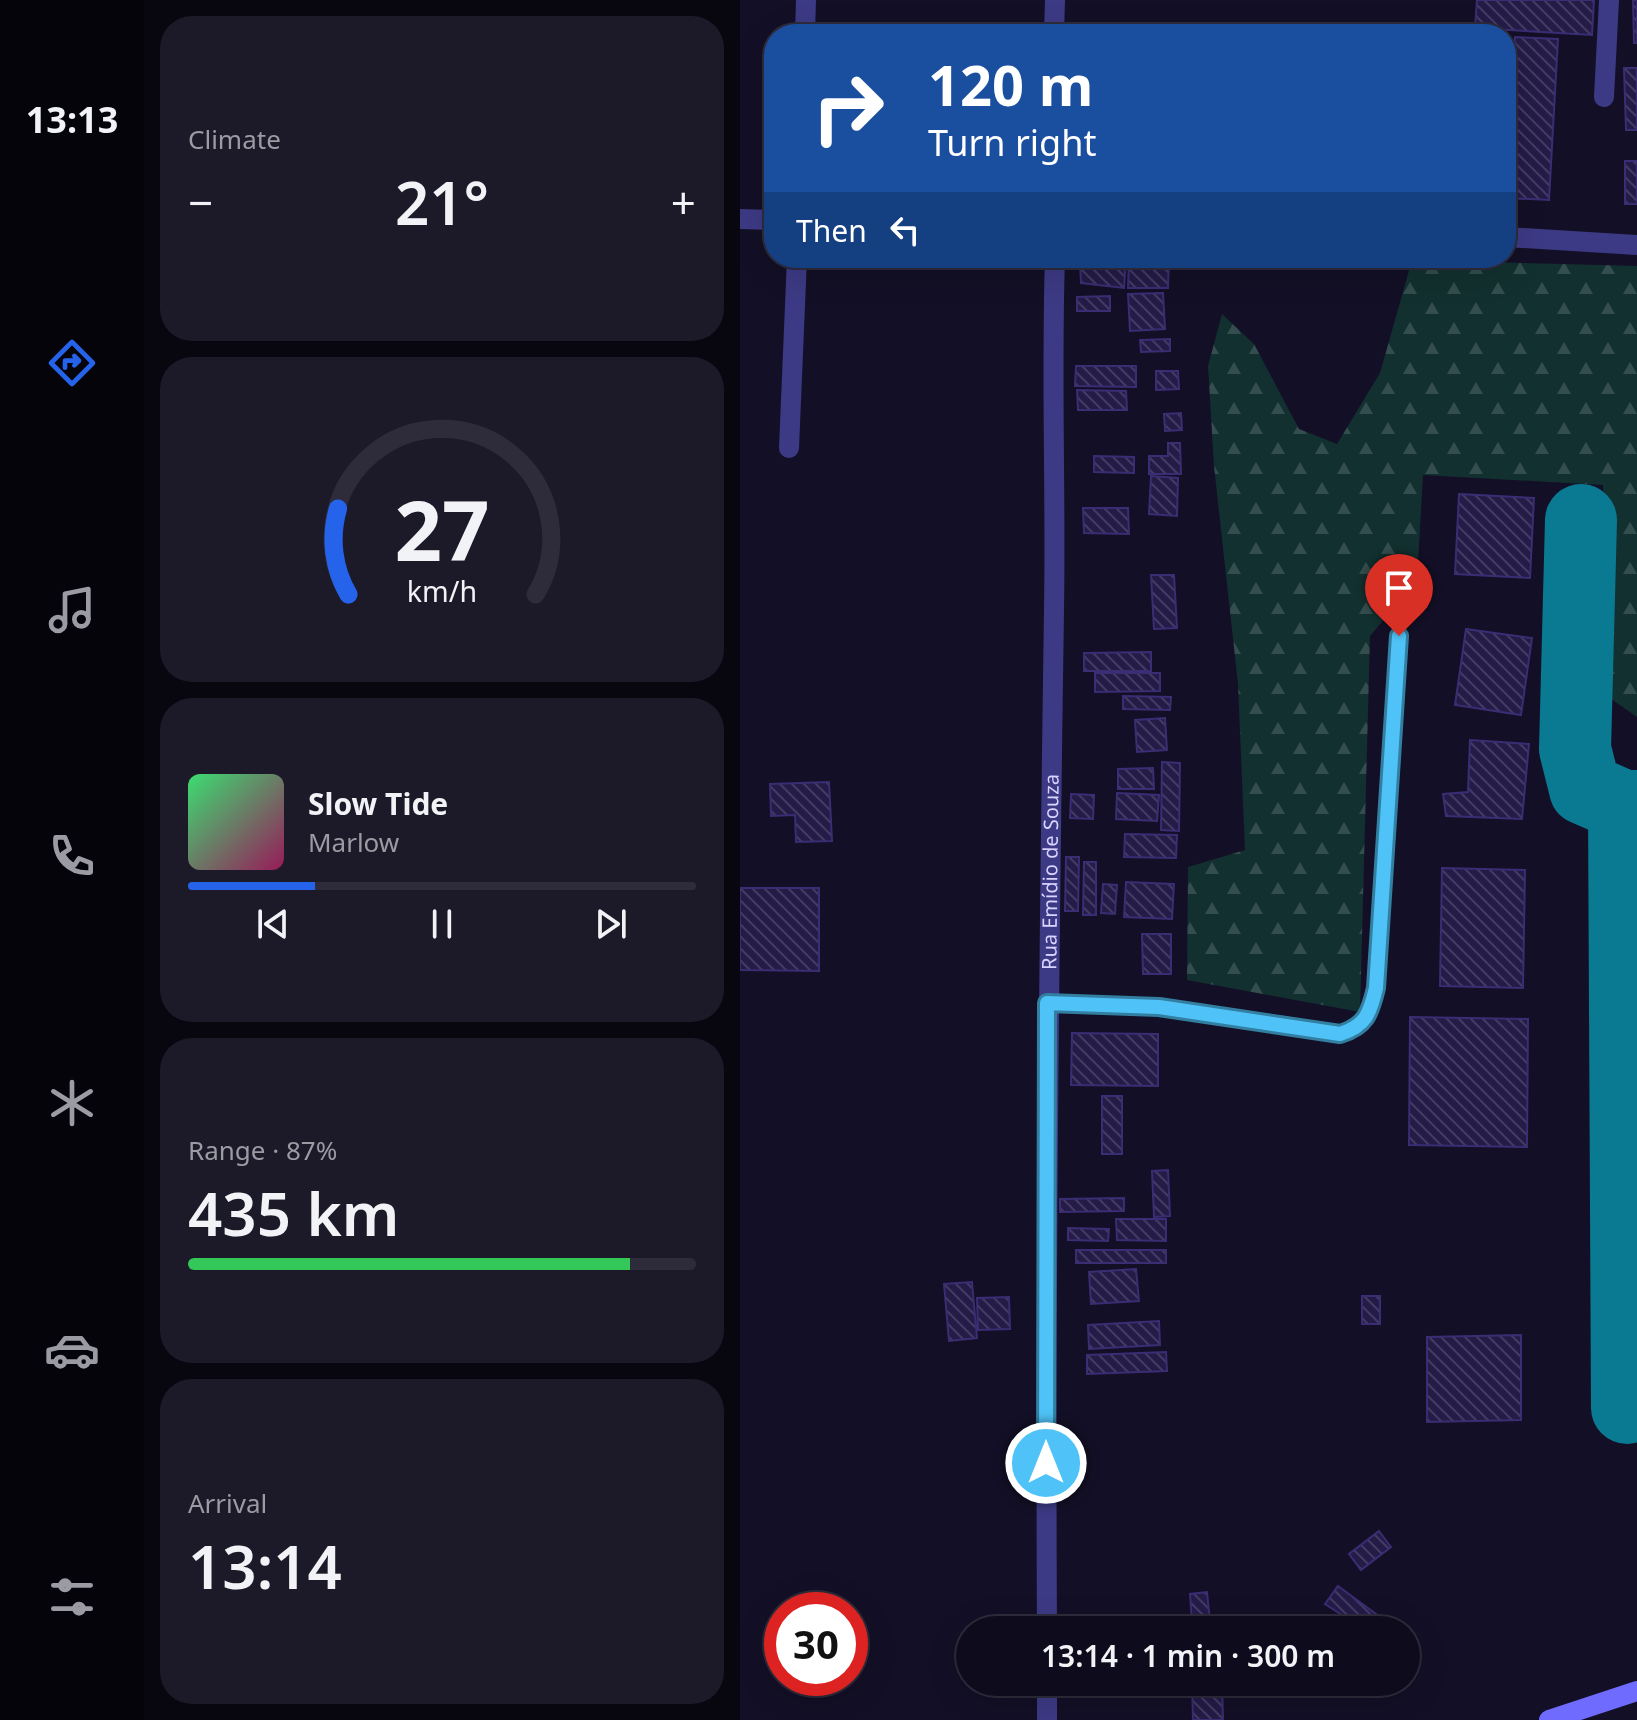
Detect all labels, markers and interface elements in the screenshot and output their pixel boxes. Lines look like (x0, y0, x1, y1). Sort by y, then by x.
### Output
text: 120 m (928, 46, 1093, 122)
icon: right (796, 56, 900, 160)
text: 13:13 (26, 95, 118, 144)
text: Turn right (928, 118, 1096, 167)
text: Climate (188, 121, 281, 157)
text: 21° (395, 161, 489, 243)
text: − (188, 172, 213, 232)
text: + (671, 172, 696, 232)
icon: left (883, 208, 927, 252)
text: Then (796, 210, 867, 251)
icon: directions (44, 335, 100, 391)
text: 27 (394, 472, 490, 585)
pin (1365, 554, 1433, 636)
icon: arrive (1377, 566, 1421, 610)
text: km/h (407, 571, 477, 610)
icon: music (44, 582, 100, 638)
street label: Rua Emídio de Souza (1035, 774, 1065, 970)
text: Slow Tide (308, 783, 448, 824)
text: Marlow (308, 824, 399, 860)
icon: phone (44, 828, 100, 884)
icon: previous (251, 902, 295, 946)
icon: pause (420, 902, 464, 946)
icon: next (589, 902, 633, 946)
icon: climate (44, 1075, 100, 1131)
text: Range · 87% (188, 1132, 337, 1168)
text: 435 km (188, 1172, 399, 1254)
icon: car (44, 1322, 100, 1378)
position arrow (1004, 1421, 1088, 1505)
text: Arrival (188, 1485, 267, 1521)
text: 13:14 (188, 1525, 342, 1607)
icon: filters (44, 1569, 100, 1625)
speed limit sign: 30 (764, 1592, 868, 1696)
text: 13:14 · 1 min · 300 m (1041, 1635, 1335, 1676)

